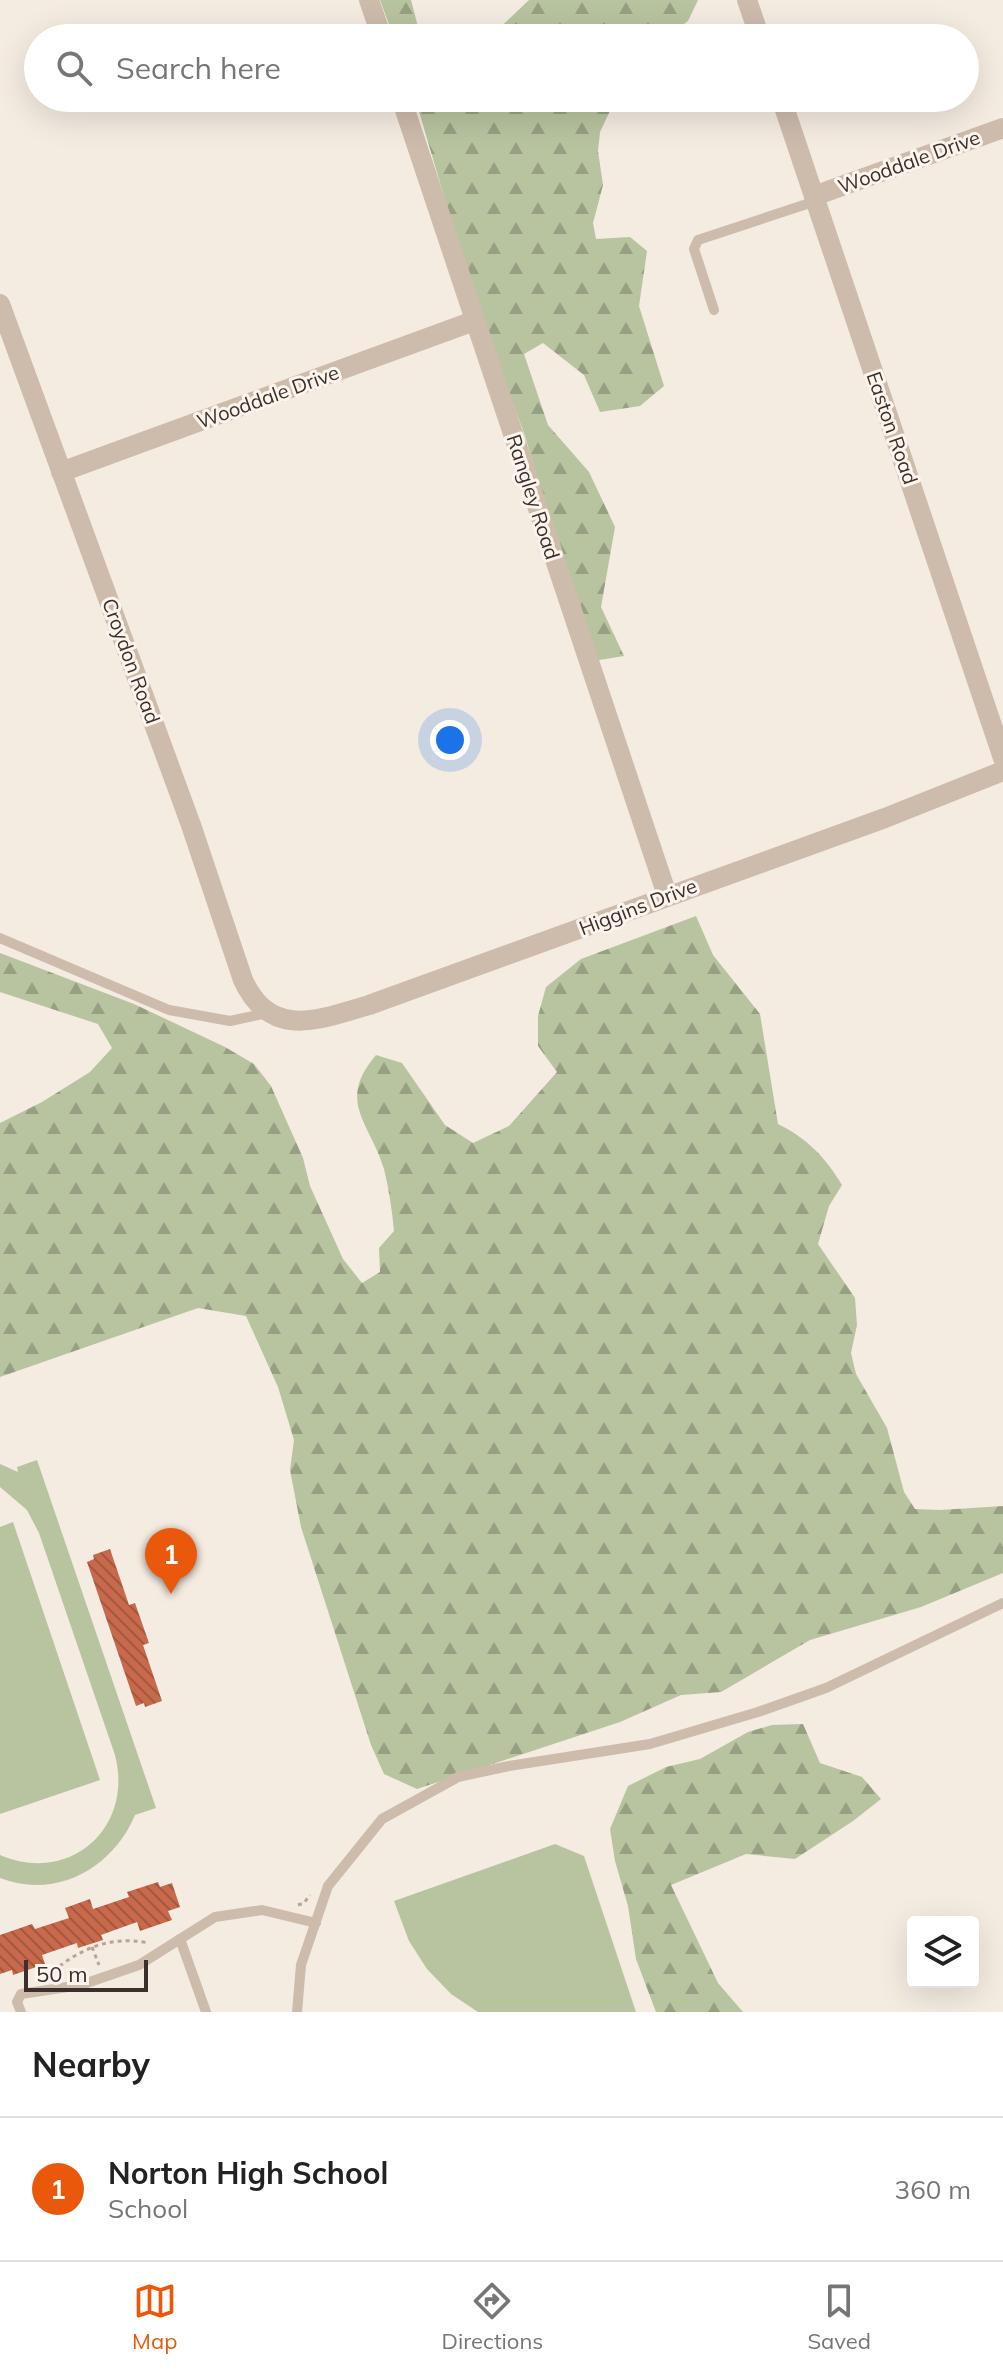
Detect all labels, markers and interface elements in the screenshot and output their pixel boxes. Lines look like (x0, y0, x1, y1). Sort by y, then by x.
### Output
search box (24, 24, 979, 112)
icon: search (52, 46, 96, 90)
text: Search here (116, 49, 281, 87)
street label: Wooddale Drive (835, 124, 983, 199)
street label: Wooddale Drive (194, 359, 342, 434)
street label: Easton Road (861, 368, 923, 488)
street label: Rangley Road (502, 431, 565, 563)
street label: Croydon Road (97, 595, 166, 727)
your location (430, 720, 470, 760)
street label: Higgins Drive (575, 873, 700, 940)
pin: 1 (145, 1528, 197, 1594)
map controls (907, 1916, 979, 1988)
button: layers (907, 1916, 979, 1988)
scale bar (24, 1956, 148, 1992)
text: 50 m (36, 1960, 87, 1988)
text: Nearby (32, 2043, 150, 2086)
text: Norton High School (108, 2154, 388, 2192)
text: 1 (50, 2173, 66, 2206)
text: 360 m (895, 2173, 971, 2206)
text: School (108, 2192, 188, 2225)
tab: Map (132, 2279, 177, 2355)
tab: Directions (442, 2279, 543, 2355)
tab: Saved (807, 2279, 871, 2355)

